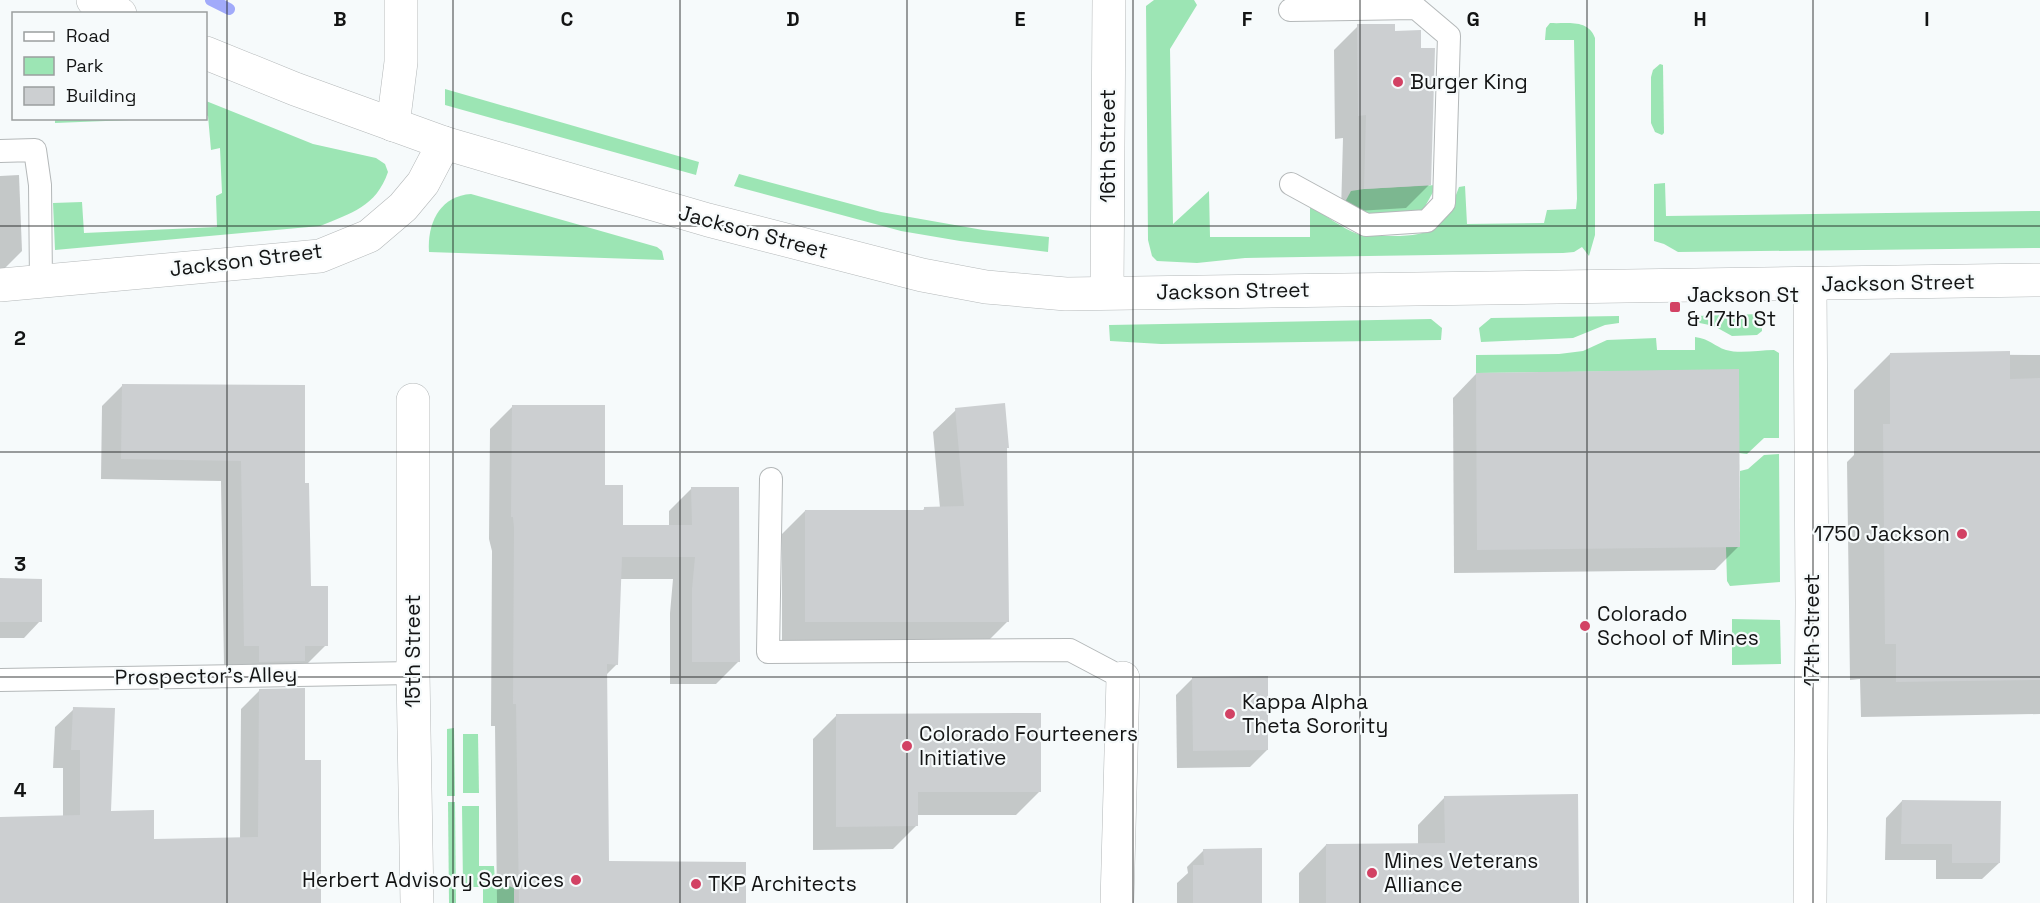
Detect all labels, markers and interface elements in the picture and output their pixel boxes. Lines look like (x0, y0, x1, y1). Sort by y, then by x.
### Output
text: B (333, 6, 347, 32)
text: C (561, 6, 574, 32)
text: D (786, 6, 800, 32)
text: E (1014, 6, 1026, 32)
text: F (1242, 6, 1253, 32)
text: G (1466, 6, 1480, 32)
text: H (1693, 6, 1707, 32)
text: I (1924, 6, 1930, 32)
legend (12, 12, 207, 120)
text: Road (66, 24, 110, 47)
text: Park (66, 54, 104, 77)
place label: Burger King (1410, 68, 1528, 95)
marker: Burger King (1391, 75, 1405, 89)
text: Building (66, 84, 136, 107)
street label: 16th Street (1094, 89, 1121, 203)
street label: Jackson Street (675, 199, 831, 264)
street label: Jackson Street (168, 237, 324, 282)
street label: Jackson Street (1821, 268, 1975, 297)
street label: Jackson Street (1156, 276, 1310, 305)
place label: Jackson St & 17th St (1687, 281, 1799, 332)
marker: Jackson St & 17th St (1668, 300, 1682, 314)
text: 2 (14, 325, 26, 351)
place label: 1750 Jackson (1814, 520, 1950, 547)
marker: 1750 Jackson (1955, 527, 1969, 541)
text: 3 (14, 551, 26, 577)
street label: 17th Street (1798, 574, 1825, 686)
street label: 15th Street (399, 594, 426, 708)
place label: Colorado School of Mines (1597, 600, 1759, 651)
marker: Colorado School of Mines (1578, 619, 1592, 633)
street label: Prospector's Alley (114, 660, 298, 691)
place label: Kappa Alpha Theta Sorority (1242, 688, 1388, 739)
marker: Kappa Alpha Theta Sorority (1223, 707, 1237, 721)
place label: Colorado Fourteeners Initiative (919, 720, 1138, 771)
marker: Colorado Fourteeners Initiative (900, 739, 914, 753)
text: 4 (14, 777, 27, 803)
place label: Mines Veterans Alliance (1384, 847, 1538, 898)
place label: Herbert Advisory Services (302, 866, 564, 893)
marker: Mines Veterans Alliance (1365, 866, 1379, 880)
place label: TKP Architects (708, 870, 857, 897)
marker: Herbert Advisory Services (569, 873, 583, 887)
marker: TKP Architects (689, 877, 703, 891)

